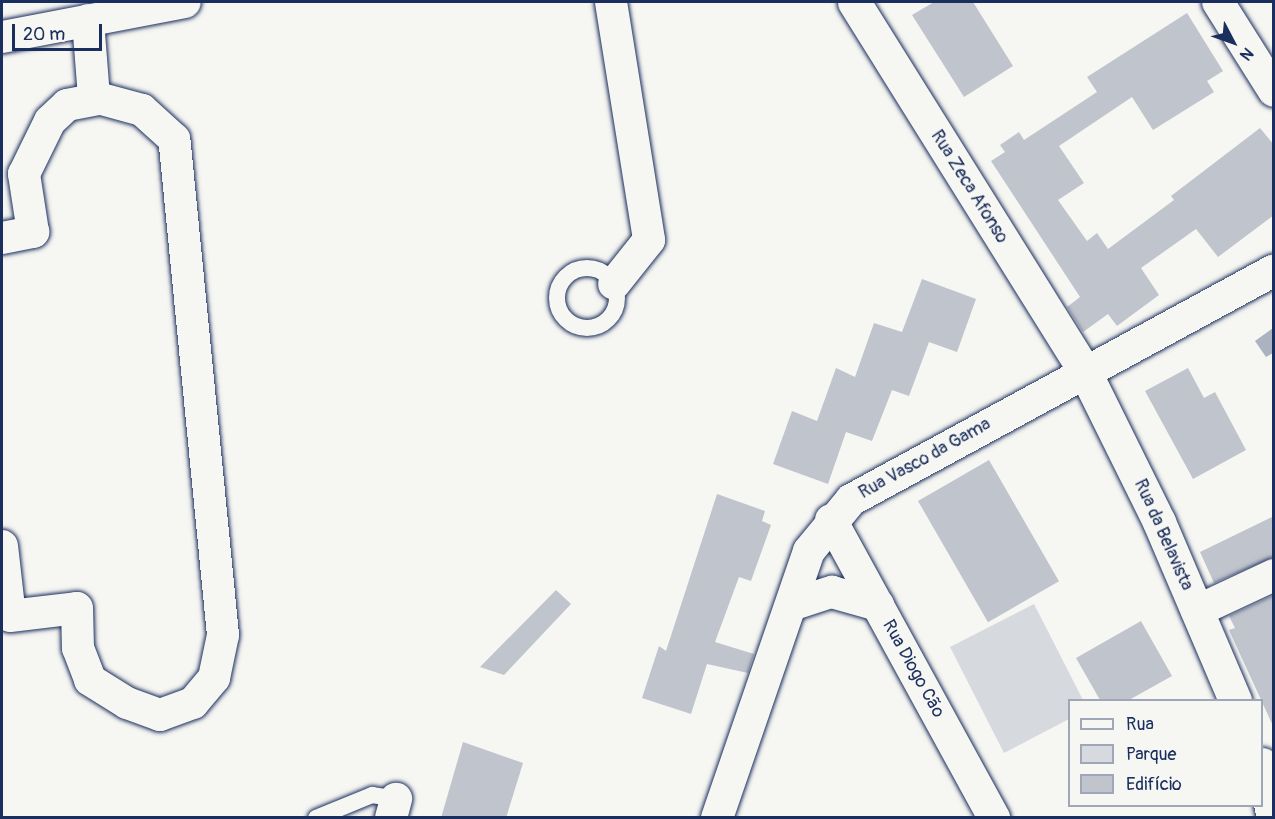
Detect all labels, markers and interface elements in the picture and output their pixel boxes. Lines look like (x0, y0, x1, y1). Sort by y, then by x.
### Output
scale bar (15, 12, 105, 50)
north arrow (1203, 12, 1263, 72)
text: 20 m (23, 23, 65, 46)
text: N (1235, 43, 1258, 64)
street label: Rua Zeca Afonso (926, 126, 1012, 248)
street label: Rua Vasco da Gama (855, 414, 995, 504)
street label: Rua da Belavista (1129, 476, 1197, 594)
street label: Rua Diogo Cão (877, 616, 949, 722)
legend (1068, 699, 1263, 807)
text: Rua (1126, 713, 1154, 736)
text: Parque (1126, 743, 1176, 766)
text: Edifício (1126, 773, 1182, 796)

